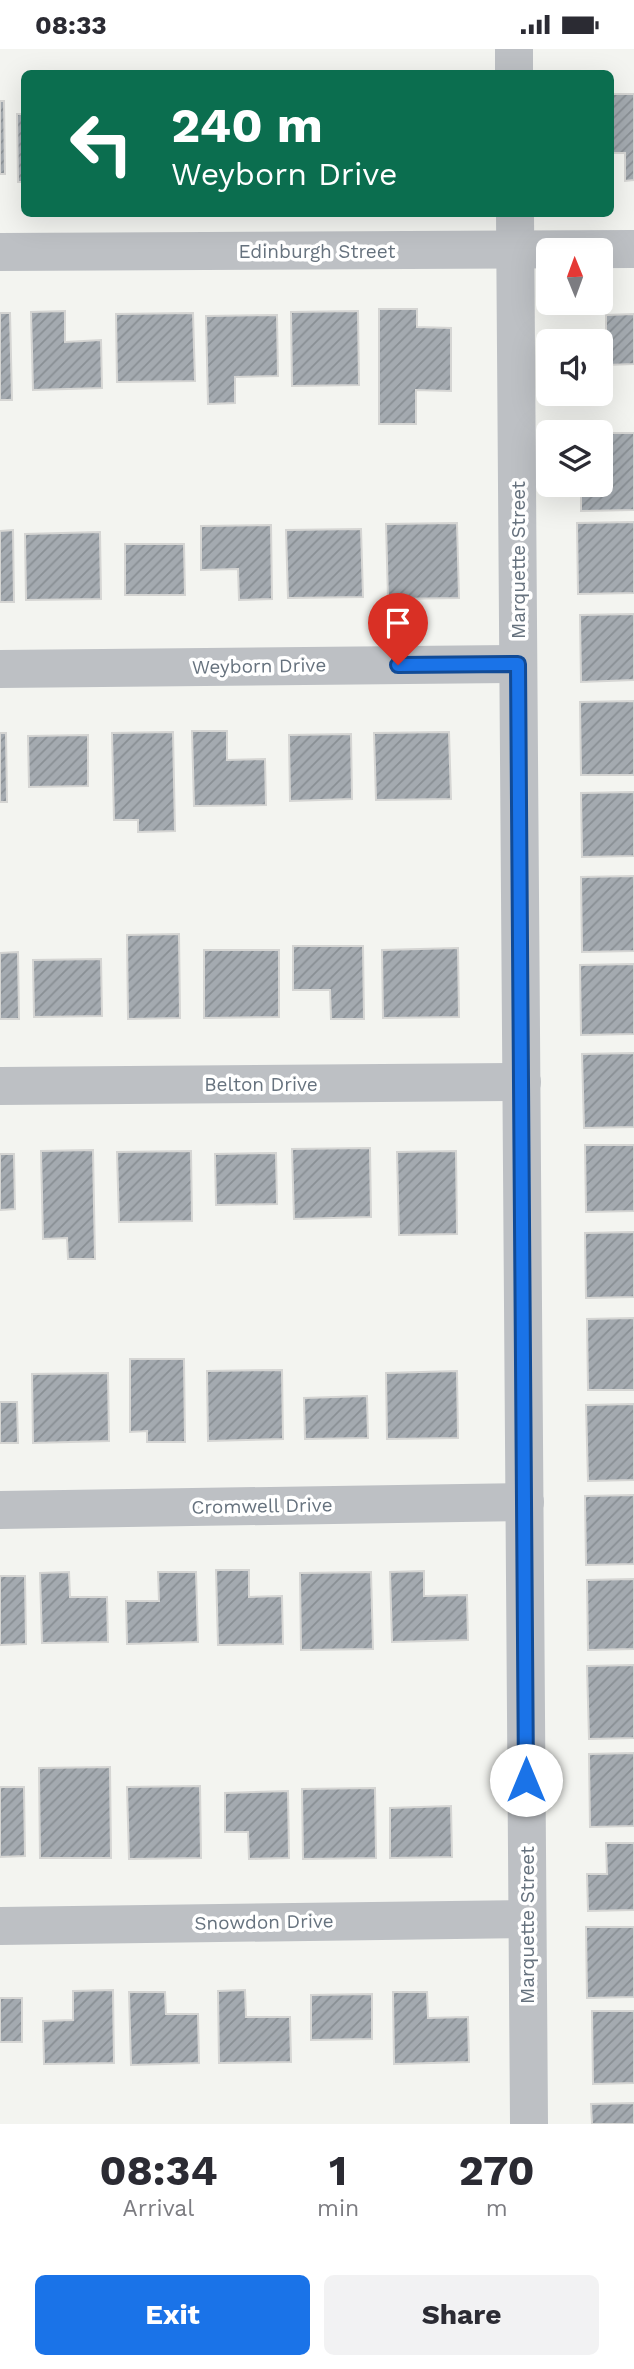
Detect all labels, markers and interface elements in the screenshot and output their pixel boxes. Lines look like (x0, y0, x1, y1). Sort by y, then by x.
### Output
text: 08:33 (35, 10, 107, 40)
text: 240 m (171, 96, 323, 154)
icon: left (56, 98, 147, 189)
text: Weyborn Drive (171, 155, 398, 193)
north arrow (536, 238, 612, 315)
map controls (536, 238, 613, 497)
street label: Edinburgh Street (239, 240, 396, 263)
button: sound (536, 329, 613, 406)
button: layers (536, 420, 613, 497)
street label: Marquette Street (507, 481, 530, 639)
pin (368, 593, 428, 665)
icon: arrive (379, 604, 417, 642)
street label: Weyborn Drive (192, 653, 326, 679)
street label: Belton Drive (204, 1073, 318, 1096)
street label: Cromwell Drive (191, 1493, 333, 1519)
position arrow (489, 1743, 563, 1817)
street label: Marquette Street (516, 1846, 539, 2004)
street label: Snowdon Drive (194, 1909, 334, 1935)
text: 08:34 (99, 2146, 218, 2195)
text: 1 (329, 2146, 347, 2195)
text: 270 (459, 2146, 535, 2195)
text: Arrival (123, 2195, 194, 2222)
text: min (317, 2195, 359, 2222)
text: m (486, 2195, 508, 2222)
button: Exit (35, 2275, 310, 2355)
button: Share (324, 2275, 599, 2355)

